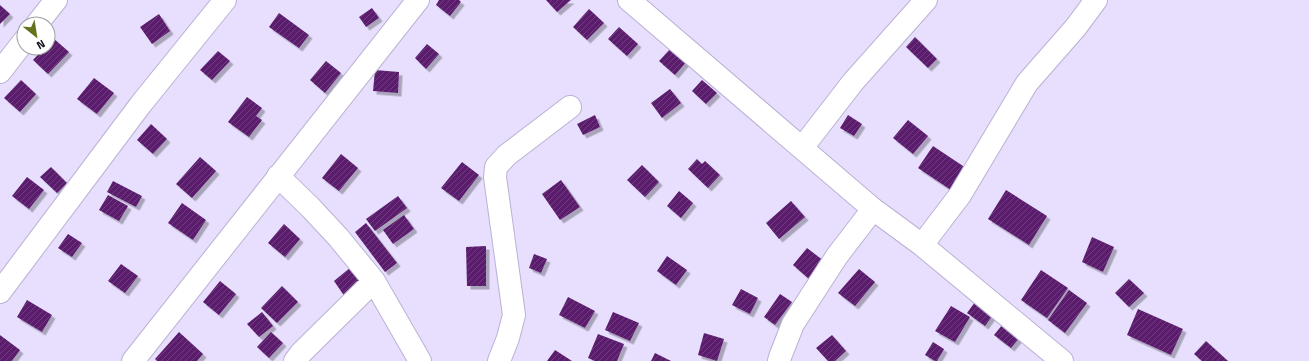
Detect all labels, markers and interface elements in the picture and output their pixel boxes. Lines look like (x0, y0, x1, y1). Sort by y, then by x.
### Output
north arrow (16, 16, 56, 56)
text: N (34, 36, 48, 53)

